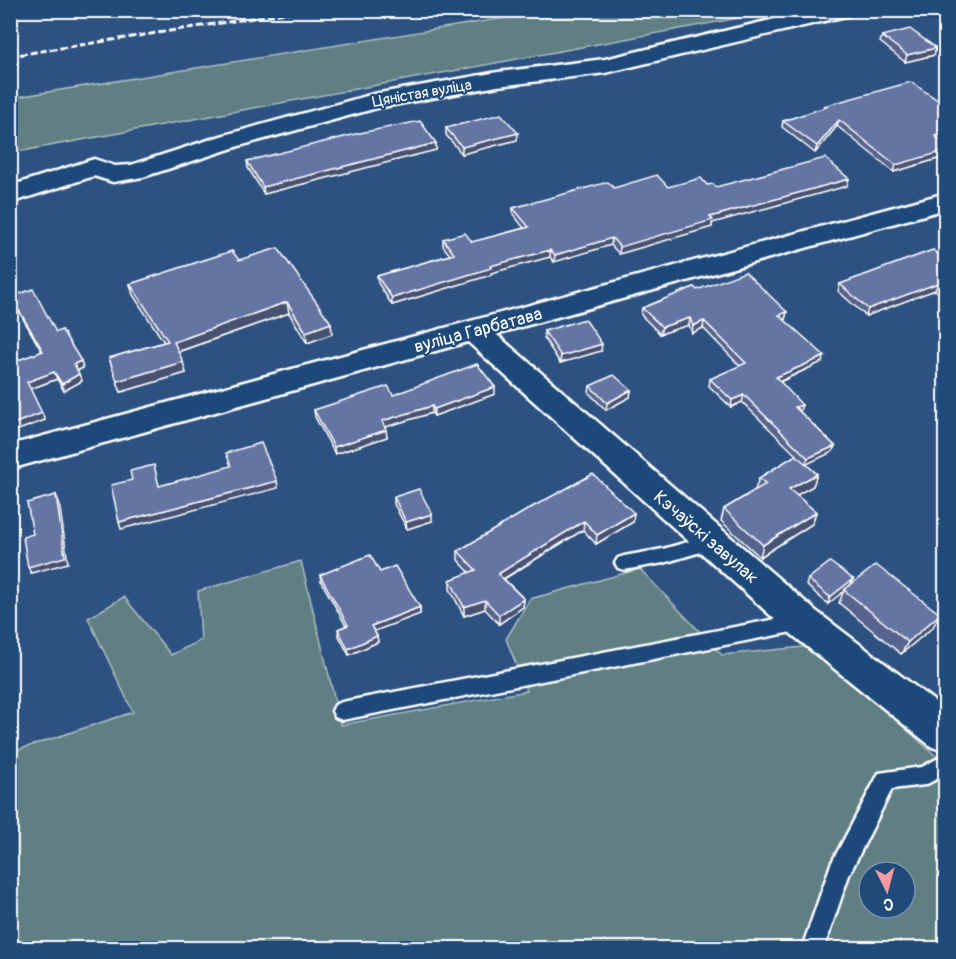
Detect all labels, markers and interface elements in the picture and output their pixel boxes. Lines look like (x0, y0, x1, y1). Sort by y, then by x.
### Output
street label: Цяністая вуліца (371, 75, 473, 112)
street label: вуліца Гарбатава (412, 302, 545, 359)
street label: Кэчаўскі завулак (649, 486, 763, 589)
north arrow (857, 860, 917, 920)
text: С (882, 893, 894, 914)

